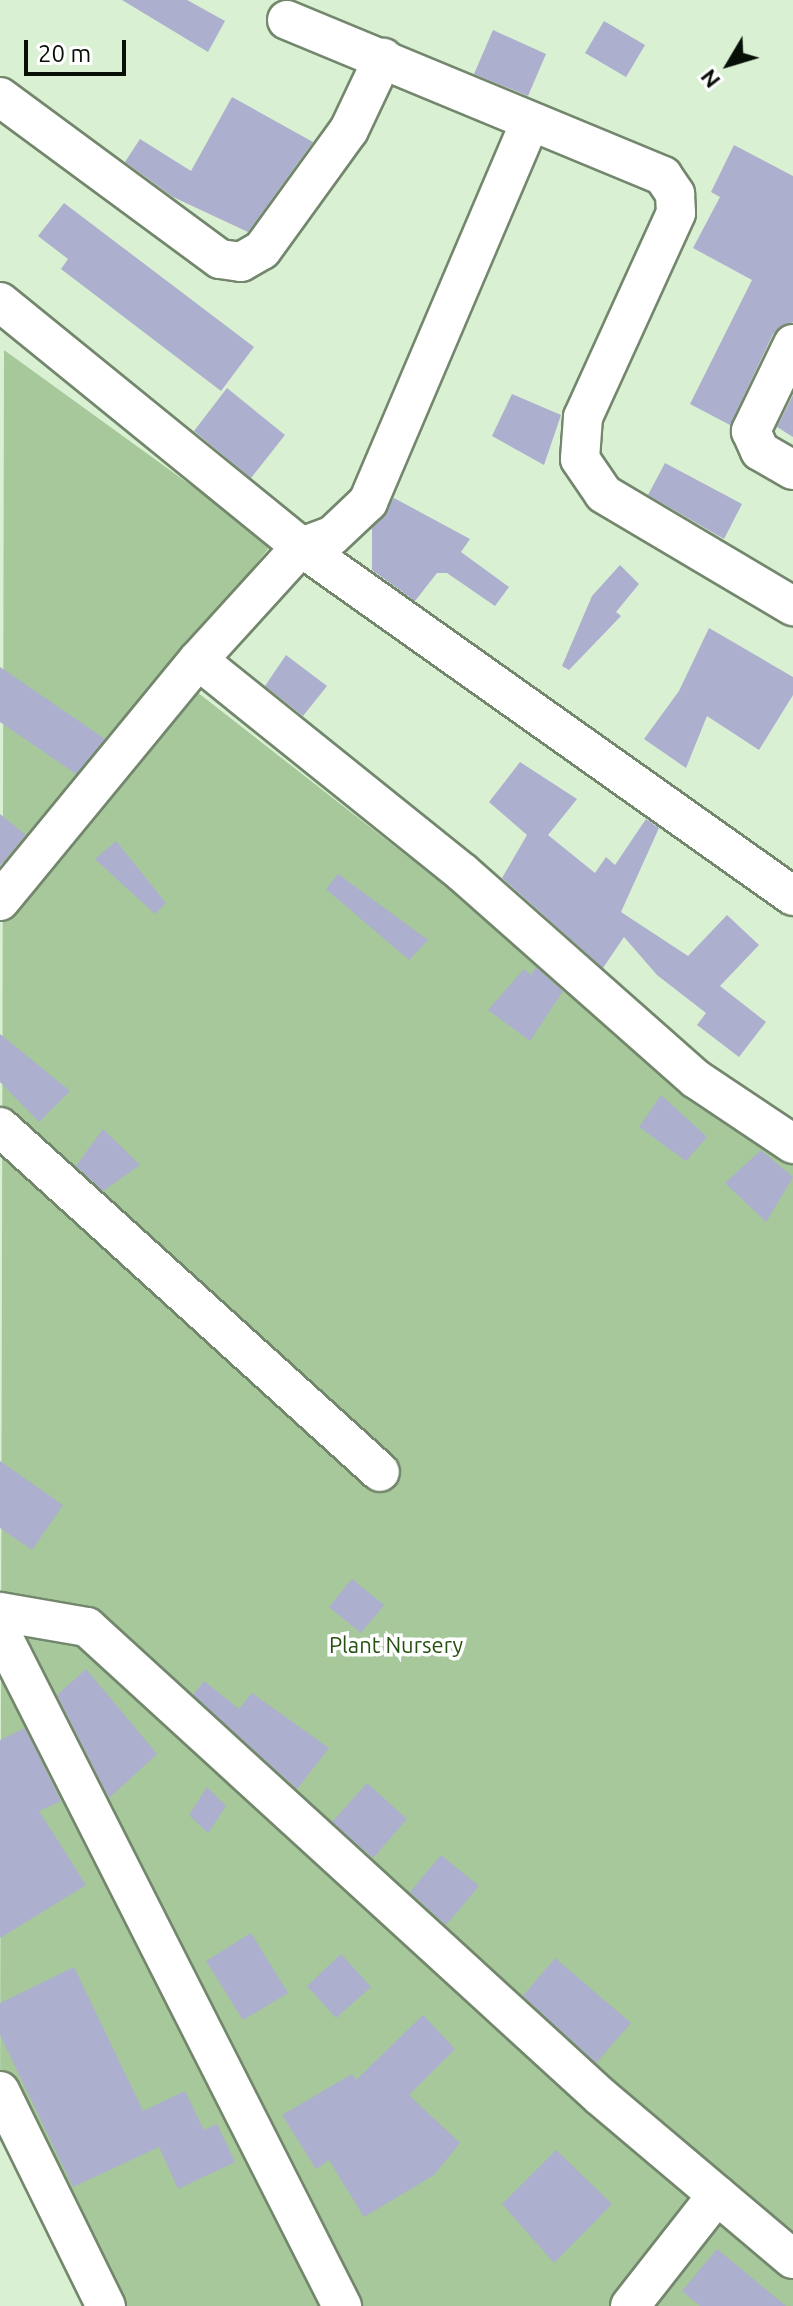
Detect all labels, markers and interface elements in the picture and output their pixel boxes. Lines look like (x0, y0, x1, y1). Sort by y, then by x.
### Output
scale bar (28, 24, 130, 74)
north arrow (689, 24, 769, 104)
text: 20 m (38, 40, 91, 67)
text: N (695, 65, 725, 93)
park label: Plant Nursery (329, 1632, 463, 1658)

